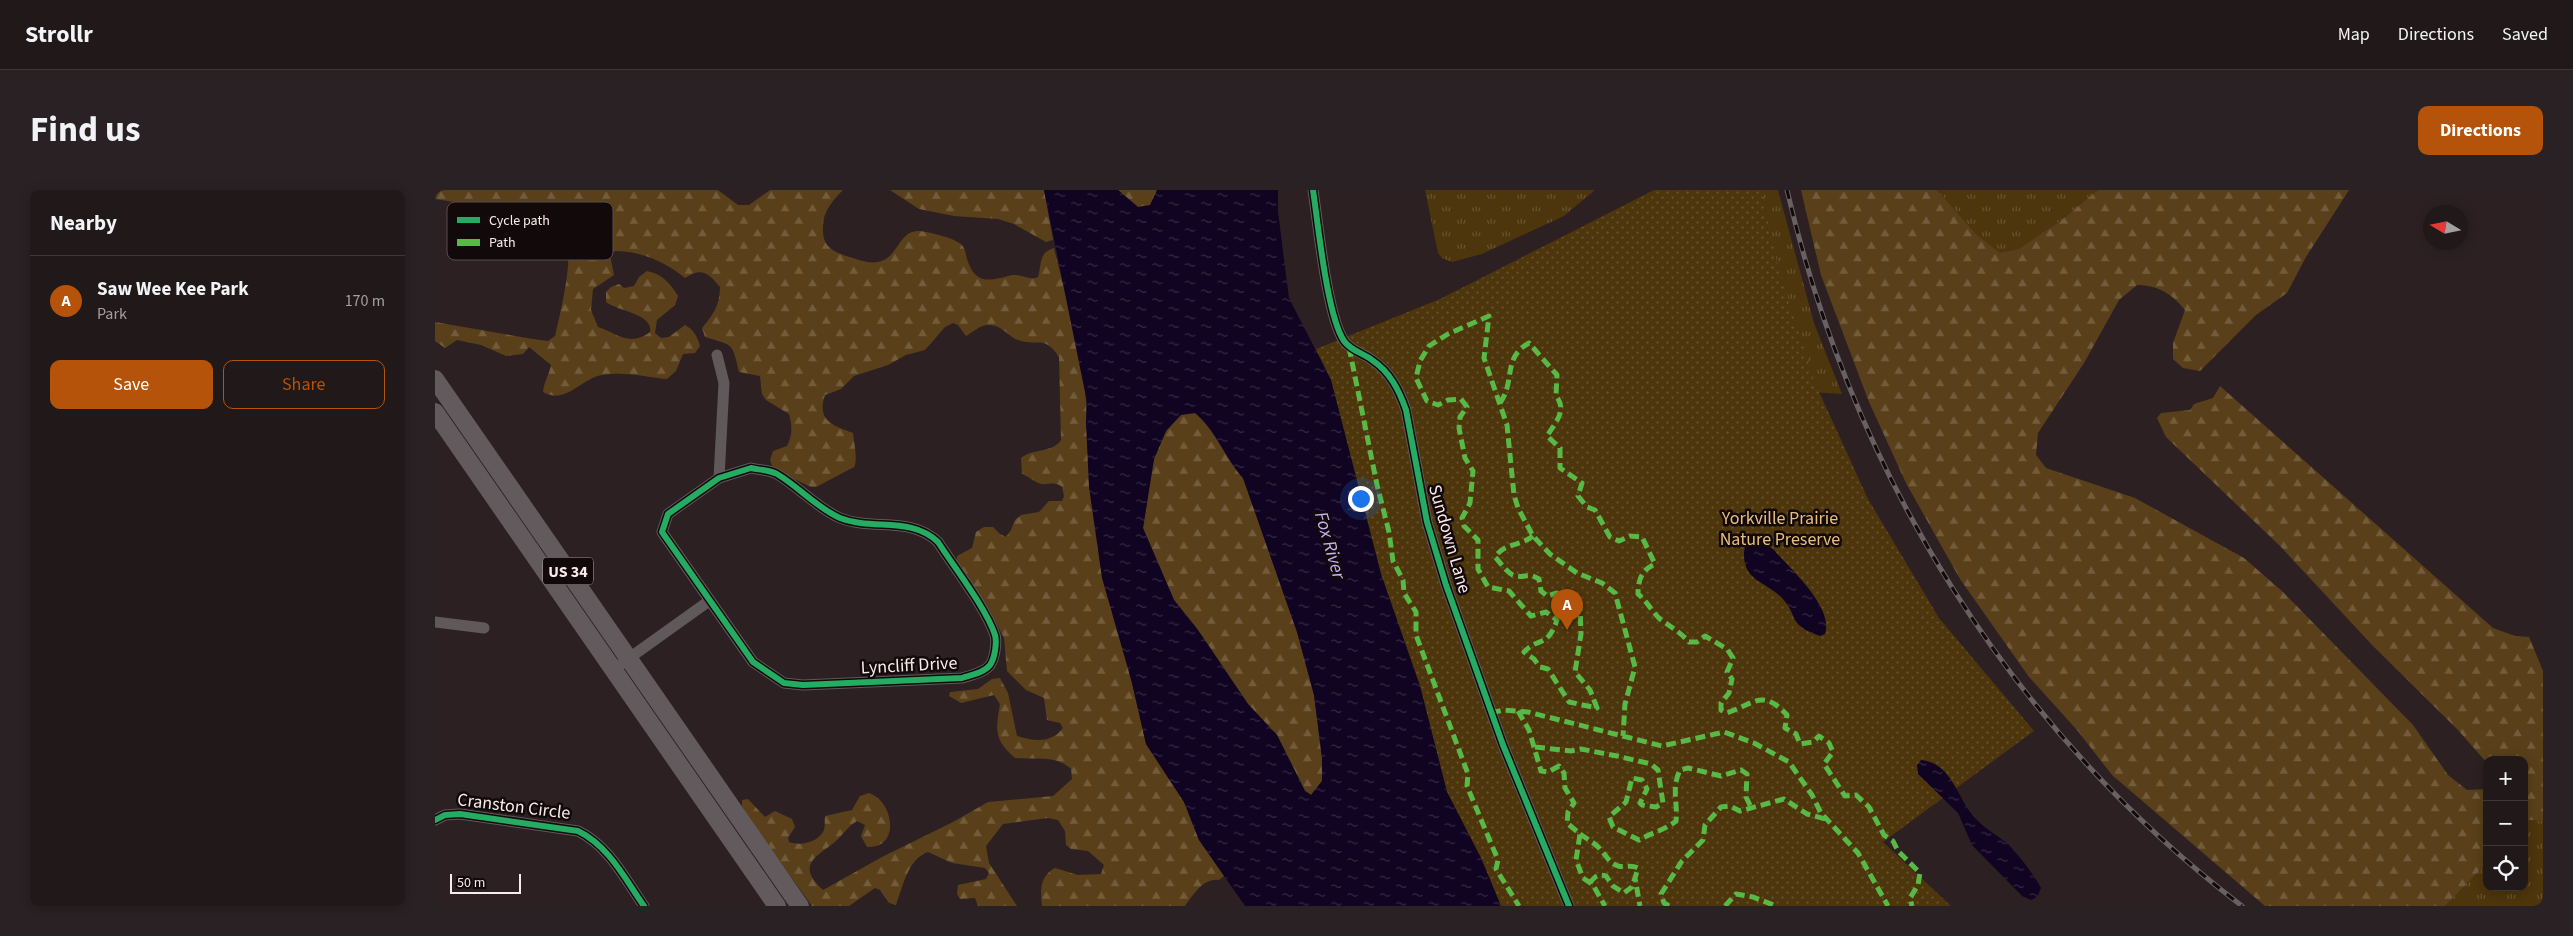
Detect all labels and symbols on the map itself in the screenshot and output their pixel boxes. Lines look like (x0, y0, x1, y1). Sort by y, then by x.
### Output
legend (447, 202, 613, 260)
north arrow (2423, 205, 2468, 250)
text: Cycle path (489, 211, 550, 231)
text: Path (489, 233, 516, 253)
street label: Sundown Lane (1422, 482, 1477, 596)
your location (1348, 486, 1374, 512)
park label: Yorkville Prairie Nature Preserve (1720, 506, 1840, 552)
water label: Fox River (1307, 508, 1352, 584)
road number: US 34 (543, 558, 593, 584)
pin: A (1551, 589, 1583, 630)
street label: Lyncliff Drive (860, 650, 958, 681)
street label: Cranston Circle (456, 787, 572, 826)
scale bar (450, 871, 521, 894)

